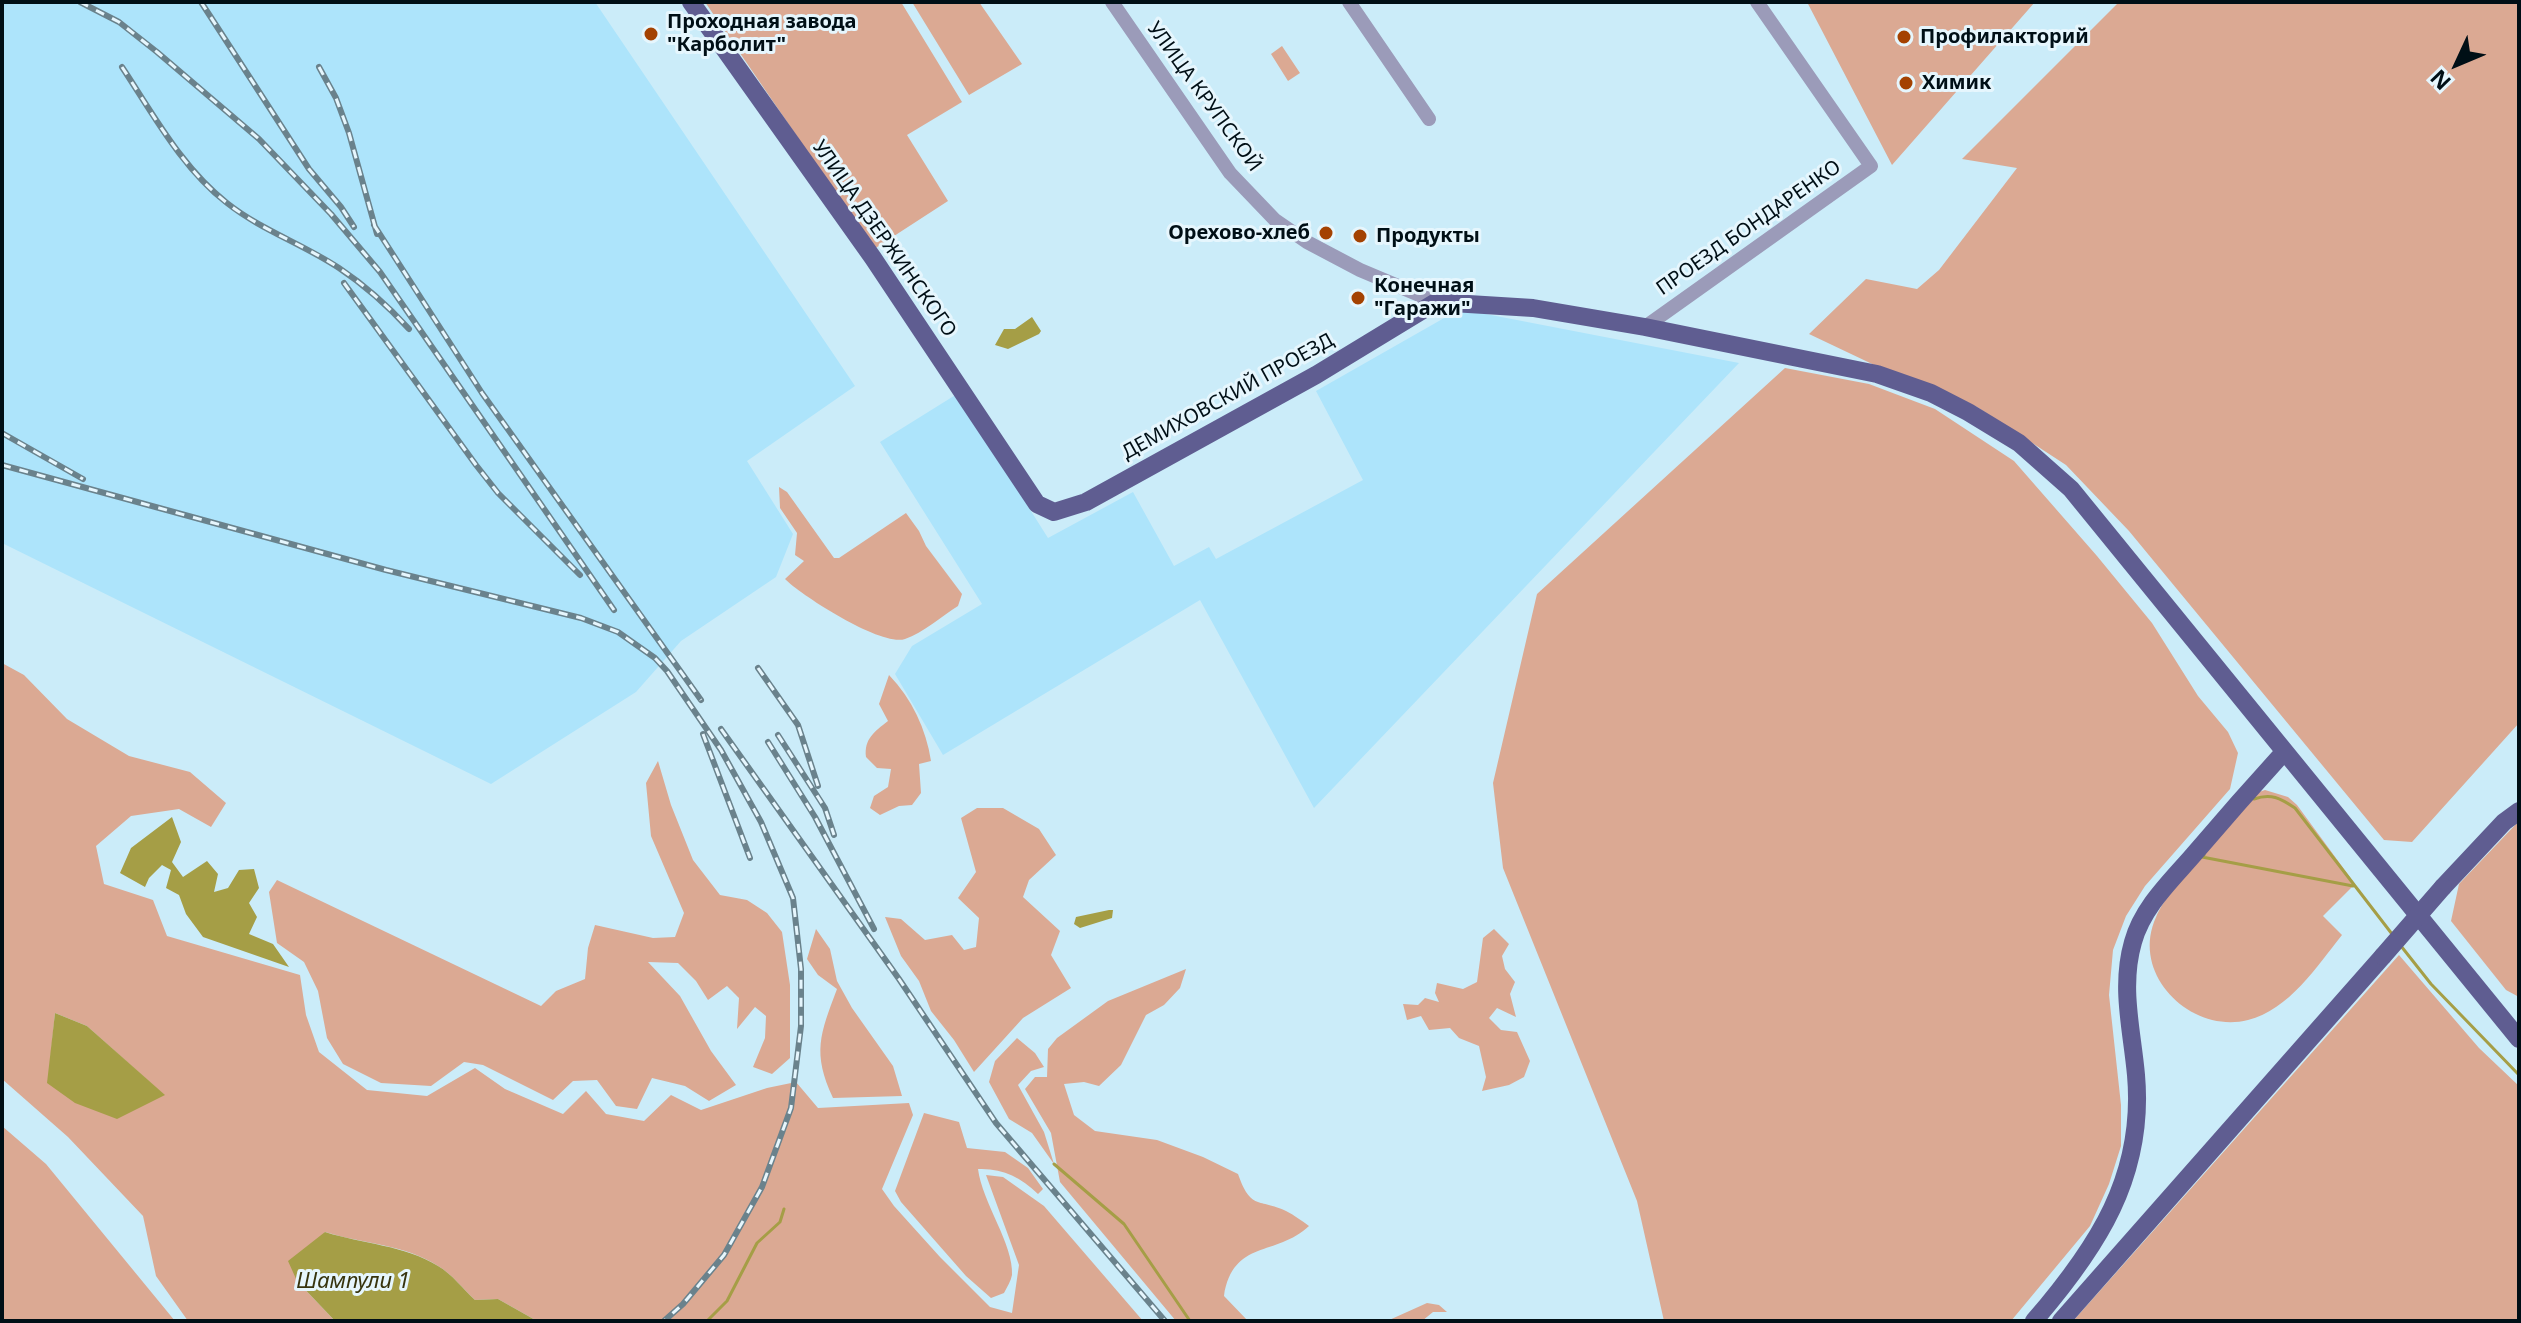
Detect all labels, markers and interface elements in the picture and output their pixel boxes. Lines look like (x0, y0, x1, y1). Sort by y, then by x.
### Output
place label: Проходная завода "Карболит" (667, 10, 856, 57)
street label: УЛИЦА КРУПСКОЙ (1142, 18, 1266, 176)
north arrow (2417, 24, 2497, 104)
marker: Проходная завода "Карболит" (642, 25, 660, 43)
place label: Профилакторий (1920, 25, 2089, 49)
marker: Профилакторий (1895, 28, 1913, 46)
text: N (2423, 64, 2457, 98)
place label: Химик (1922, 71, 1991, 95)
marker: Химик (1897, 74, 1915, 92)
street label: УЛИЦА ДЗЕРЖИНСКОГО (807, 136, 961, 342)
street label: ПРОЕЗД БОНДАРЕНКО (1652, 155, 1846, 301)
place label: Орехово-хлеб (1168, 221, 1310, 245)
marker: Орехово-хлеб (1317, 224, 1335, 242)
place label: Продукты (1376, 224, 1480, 248)
marker: Продукты (1351, 227, 1369, 245)
place label: Конечная "Гаражи" (1374, 274, 1474, 321)
marker: Конечная "Гаражи" (1349, 289, 1367, 307)
street label: ДЕМИХОВСКИЙ ПРОЕЗД (1118, 329, 1338, 465)
water label: Шампули 1 (296, 1269, 410, 1295)

